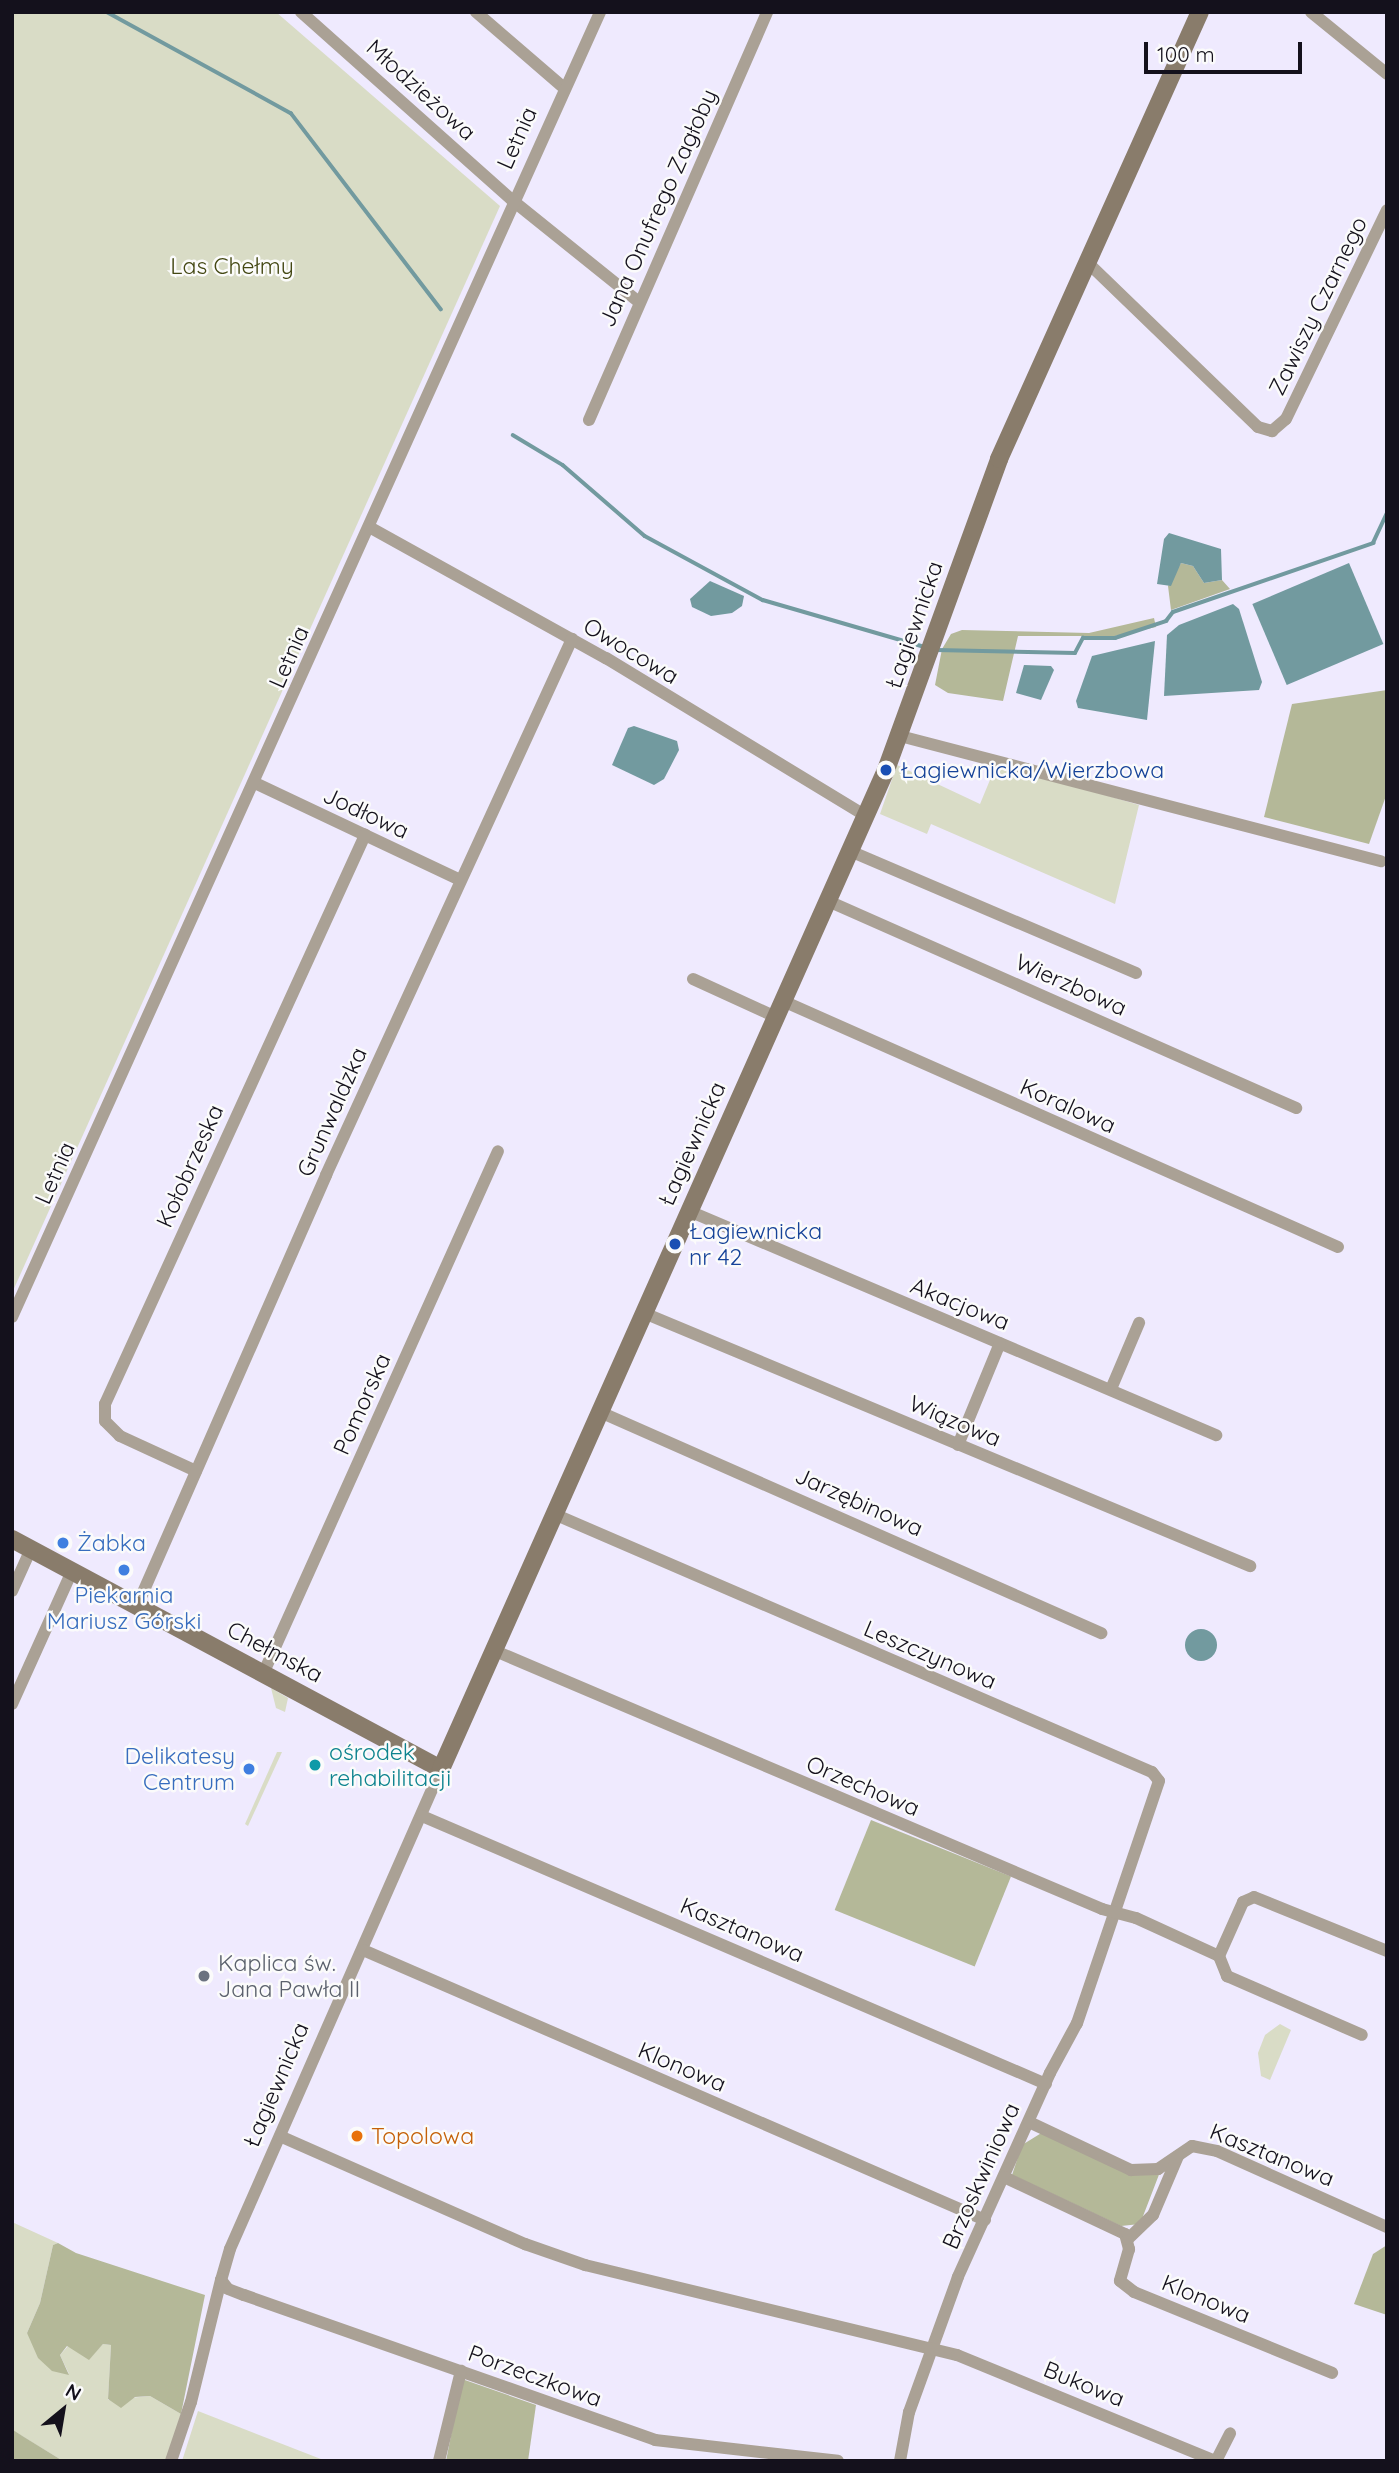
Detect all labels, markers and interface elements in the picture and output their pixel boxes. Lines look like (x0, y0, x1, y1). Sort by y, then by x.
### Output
scale bar (1147, 28, 1304, 72)
street label: Młodzieżowa (361, 34, 481, 146)
text: 100 m (1157, 41, 1215, 67)
street label: Jana Onufrego Zagłoby (593, 85, 723, 331)
street label: Letnia (491, 103, 543, 173)
street label: Zawiszy Czarnego (1263, 212, 1373, 400)
park label: Las Chełmy (170, 252, 294, 280)
street label: Łagiewnicka (879, 558, 949, 692)
street label: Owocowa (578, 612, 684, 690)
street label: Letnia (263, 622, 315, 692)
place label: Łagiewnicka/Wierzbowa (900, 756, 1164, 784)
marker: Łagiewnicka/Wierzbowa (878, 762, 894, 778)
street label: Jodłowa (319, 781, 413, 845)
street label: Wierzbowa (1011, 948, 1131, 1022)
street label: Grunwaldzka (291, 1043, 373, 1181)
street label: Koralowa (1016, 1073, 1120, 1139)
street label: Łagiewnicka (652, 1078, 732, 1210)
street label: Kołobrzeska (151, 1100, 229, 1232)
street label: Letnia (29, 1138, 81, 1208)
place label: Łagiewnicka nr 42 (689, 1217, 822, 1271)
marker: Łagiewnicka nr 42 (667, 1236, 683, 1252)
street label: Akacjowa (906, 1272, 1014, 1336)
street label: Pomorska (327, 1349, 397, 1459)
street label: Wiązowa (905, 1389, 1005, 1453)
street label: Jarzębinowa (791, 1462, 927, 1542)
place label: Żabka (77, 1529, 146, 1557)
marker: Żabka (55, 1535, 71, 1551)
marker: Piekarnia Mariusz Górski (116, 1562, 132, 1578)
place label: Piekarnia Mariusz Górski (47, 1581, 201, 1635)
street label: Chełmska (222, 1615, 328, 1689)
street label: Leszczynowa (860, 1615, 1000, 1695)
place label: ośrodek rehabilitacji (329, 1738, 451, 1792)
place label: Delikatesy Centrum (124, 1742, 235, 1796)
street label: Orzechowa (802, 1750, 924, 1822)
marker: ośrodek rehabilitacji (307, 1757, 323, 1773)
marker: Delikatesy Centrum (241, 1761, 257, 1777)
street label: Kasztanowa (676, 1892, 808, 1968)
place label: Kaplica św. Jana Pawła II (218, 1949, 360, 2003)
marker: Kaplica św. Jana Pawła II (196, 1968, 212, 1984)
street label: Łagiewnicka (237, 2018, 315, 2152)
street label: Klonowa (634, 2036, 730, 2098)
street label: Brzoskwiniowa (936, 2099, 1026, 2253)
street label: Kasztanowa (1206, 2118, 1338, 2192)
place label: Topolowa (371, 2122, 474, 2150)
marker: Topolowa (349, 2128, 365, 2144)
street label: Klonowa (1158, 2269, 1254, 2329)
street label: Porzeczkowa (465, 2339, 605, 2413)
street label: Bukowa (1039, 2355, 1129, 2413)
north arrow (28, 2375, 98, 2445)
text: N (61, 2378, 86, 2406)

